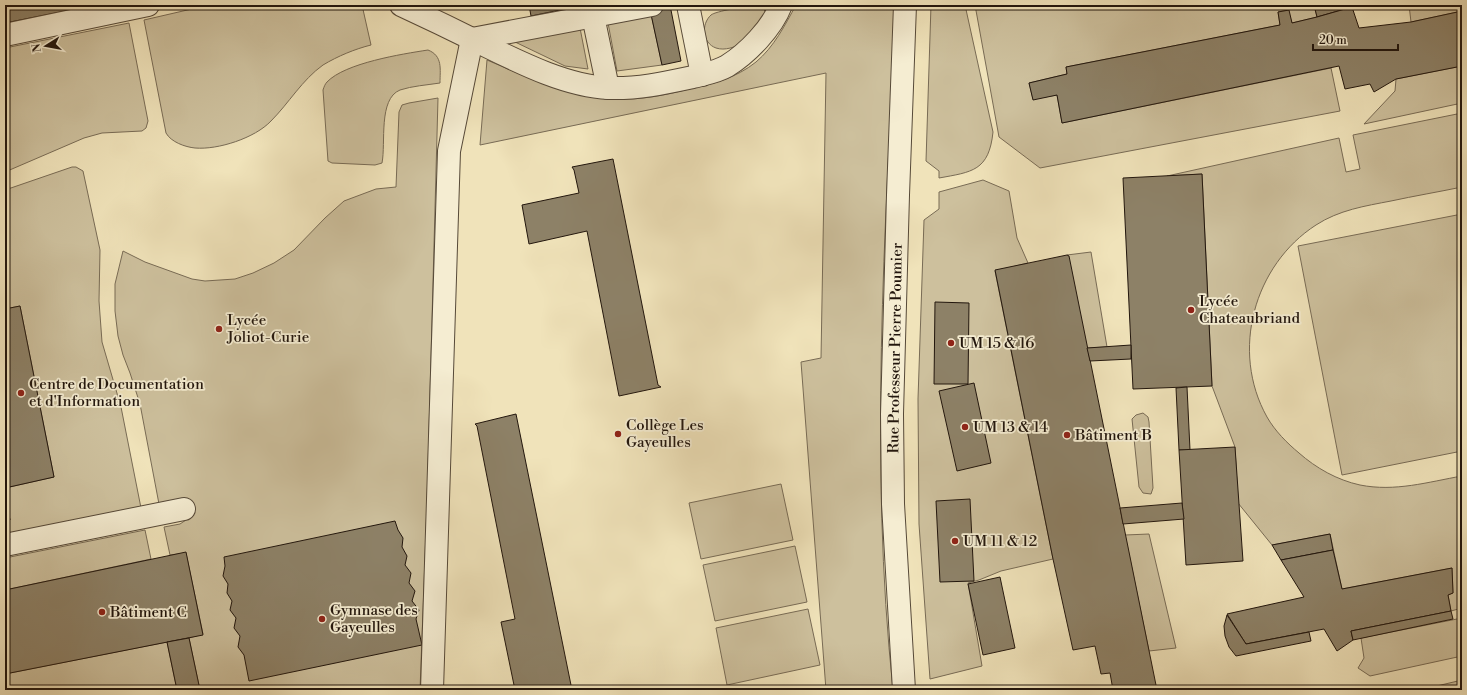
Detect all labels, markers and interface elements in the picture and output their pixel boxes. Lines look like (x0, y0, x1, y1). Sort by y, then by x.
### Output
north arrow (26, 26, 66, 66)
scale bar (1313, 26, 1398, 52)
text: 20 m (1319, 33, 1347, 48)
text: N (29, 42, 45, 53)
street label: Rue Professeur Pierre Poumier (884, 242, 907, 454)
place label: Lycée Chateaubriand (1199, 292, 1301, 328)
marker: Lycée Chateaubriand (1186, 305, 1196, 315)
place label: Lycée Joliot-Curie (226, 311, 309, 347)
marker: Lycée Joliot-Curie (214, 324, 224, 334)
place label: UM 15 & 16 (959, 334, 1034, 353)
marker: UM 15 & 16 (946, 338, 956, 348)
place label: Centre de Documentation et d'Information (29, 375, 204, 411)
marker: Centre de Documentation et d'Information (16, 388, 26, 398)
place label: Collège Les Gayeulles (626, 416, 704, 452)
place label: UM 13 & 14 (973, 418, 1048, 437)
marker: UM 13 & 14 (960, 422, 970, 432)
place label: Bâtiment B (1074, 426, 1152, 445)
marker: Collège Les Gayeulles (613, 429, 623, 439)
marker: Bâtiment B (1062, 430, 1072, 440)
place label: UM 11 & 12 (963, 532, 1037, 551)
marker: UM 11 & 12 (950, 536, 960, 546)
place label: Gymnase des Gayeulles (330, 601, 418, 637)
place label: Bâtiment C (109, 603, 187, 622)
marker: Bâtiment C (97, 607, 107, 617)
marker: Gymnase des Gayeulles (317, 614, 327, 624)

